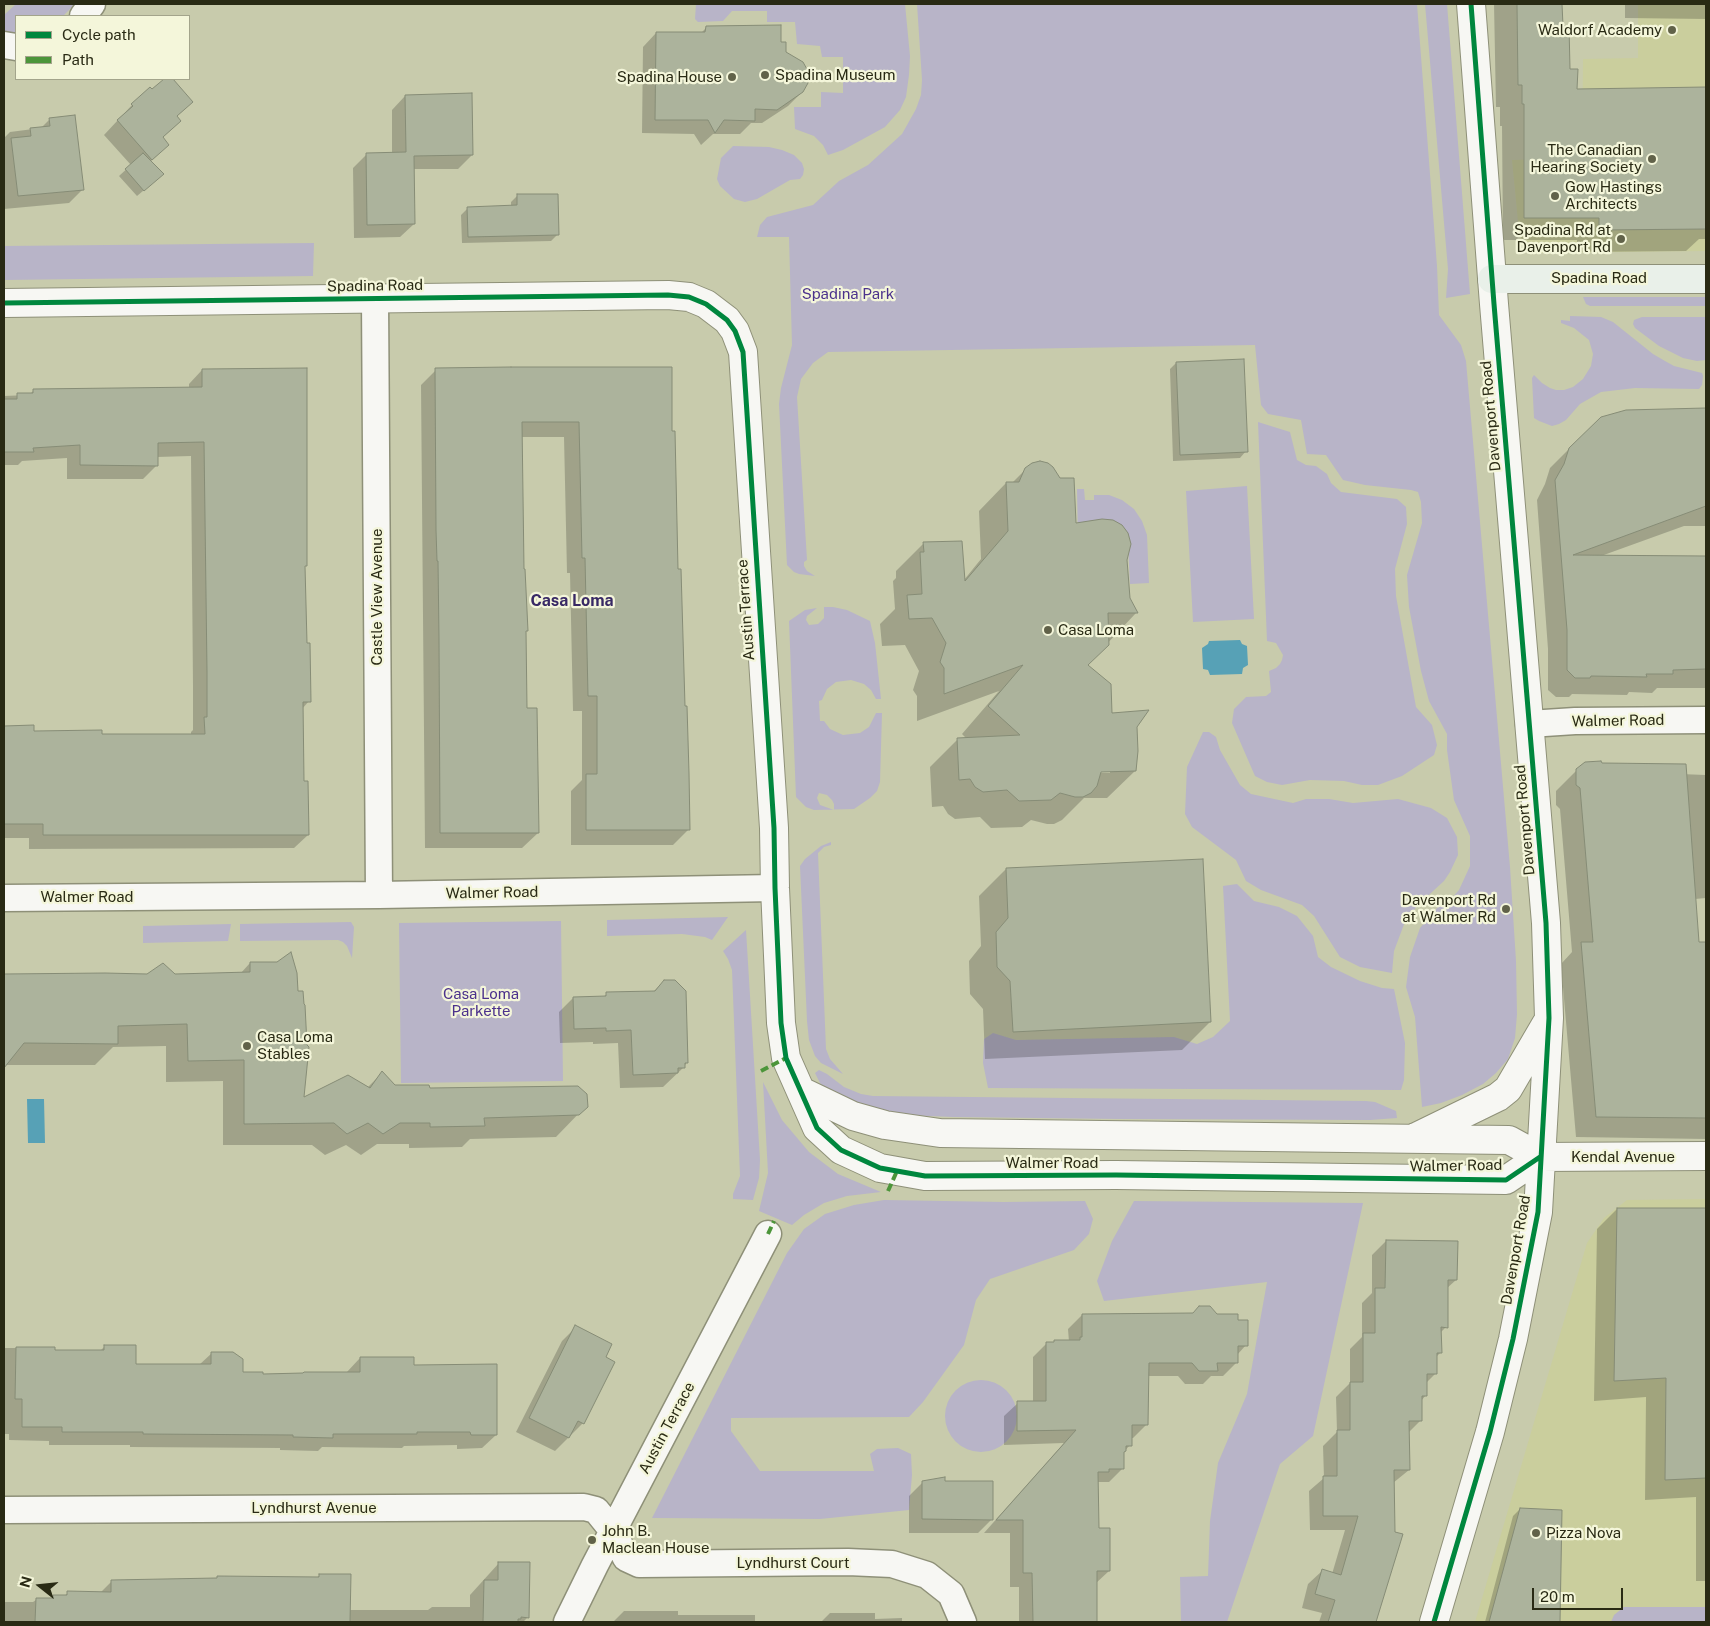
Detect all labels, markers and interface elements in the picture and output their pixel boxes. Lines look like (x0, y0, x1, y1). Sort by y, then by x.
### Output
legend (15, 15, 190, 80)
place label: Waldorf Academy (1538, 21, 1662, 39)
marker: Waldorf Academy (1666, 24, 1678, 36)
text: Cycle path (62, 26, 136, 43)
text: Path (62, 51, 94, 68)
place label: Spadina Museum (775, 66, 895, 84)
place label: Spadina House (617, 68, 722, 86)
marker: Spadina Museum (759, 69, 771, 81)
marker: Spadina House (726, 71, 738, 83)
place label: The Canadian Hearing Society (1530, 141, 1642, 176)
marker: The Canadian Hearing Society (1646, 153, 1658, 165)
place label: Gow Hastings Architects (1565, 178, 1662, 213)
marker: Gow Hastings Architects (1549, 190, 1561, 202)
place label: Spadina Rd at Davenport Rd (1514, 221, 1611, 256)
marker: Spadina Rd at Davenport Rd (1615, 233, 1627, 245)
street label: Spadina Road (1551, 269, 1647, 287)
street label: Spadina Road (327, 276, 423, 296)
park label: Spadina Park (802, 285, 894, 303)
street label: Davenport Road (1477, 360, 1505, 472)
street label: Castle View Avenue (368, 528, 386, 666)
street label: Austin Terrace (733, 559, 759, 661)
district label: Casa Loma (530, 591, 614, 611)
place label: Casa Loma (1058, 621, 1134, 639)
marker: Casa Loma (1042, 624, 1054, 636)
street label: Walmer Road (1571, 711, 1665, 731)
street label: Davenport Road (1511, 764, 1539, 876)
street label: Walmer Road (445, 883, 539, 903)
street label: Walmer Road (41, 888, 133, 906)
place label: Davenport Rd at Walmer Rd (1402, 891, 1496, 926)
marker: Davenport Rd at Walmer Rd (1500, 903, 1512, 915)
park label: Casa Loma Parkette (443, 985, 519, 1020)
place label: Casa Loma Stables (257, 1028, 333, 1063)
marker: Casa Loma Stables (241, 1040, 253, 1052)
street label: Kendal Avenue (1571, 1148, 1675, 1166)
street label: Walmer Road (1006, 1154, 1098, 1172)
street label: Walmer Road (1409, 1156, 1503, 1176)
street label: Davenport Road (1497, 1194, 1535, 1306)
street label: Austin Terrace (635, 1379, 699, 1477)
street label: Lyndhurst Avenue (251, 1499, 377, 1517)
place label: John B. Maclean House (602, 1522, 709, 1557)
place label: Pizza Nova (1546, 1524, 1621, 1542)
marker: Pizza Nova (1530, 1527, 1542, 1539)
marker: John B. Maclean House (586, 1534, 598, 1546)
street label: Lyndhurst Court (736, 1554, 850, 1572)
north arrow (15, 1561, 65, 1611)
text: N (16, 1574, 35, 1589)
scale bar (1535, 1578, 1626, 1610)
text: 20 m (1540, 1588, 1575, 1605)

